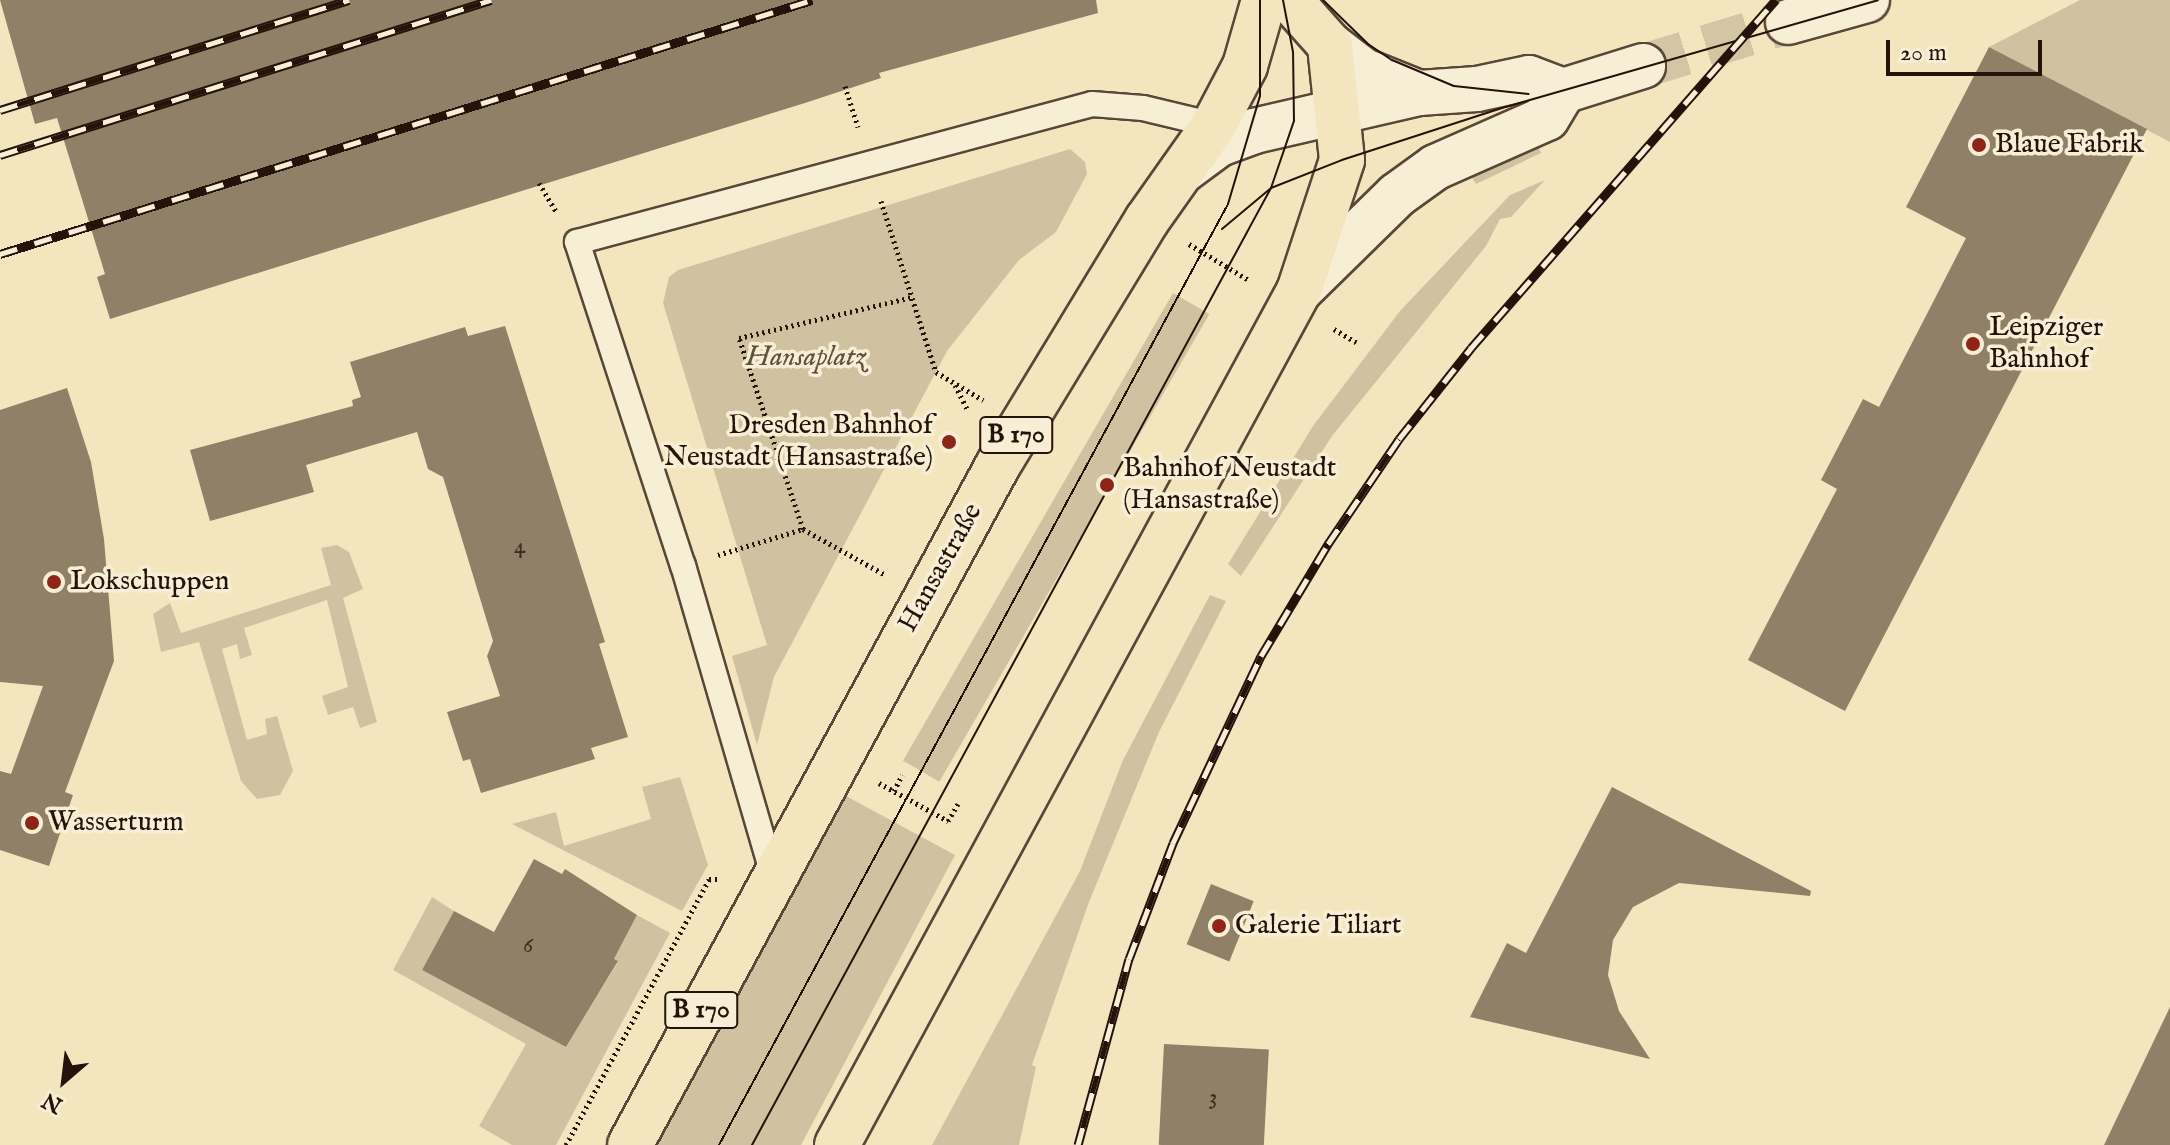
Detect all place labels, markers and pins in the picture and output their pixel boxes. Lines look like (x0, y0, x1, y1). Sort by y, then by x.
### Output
place label: Blaue Fabrik (1995, 128, 2144, 162)
marker: Blaue Fabrik (1970, 136, 1988, 154)
place label: Leipziger Bahnhof (1989, 311, 2103, 377)
marker: Leipziger Bahnhof (1964, 335, 1982, 353)
place label: Dresden Bahnhof Neustadt (Hansastraße) (663, 409, 933, 475)
marker: Dresden Bahnhof Neustadt (Hansastraße) (940, 433, 958, 451)
place label: Bahnhof Neustadt (Hansastraße) (1123, 452, 1336, 518)
marker: Bahnhof Neustadt (Hansastraße) (1098, 476, 1116, 494)
place label: Lokschuppen (70, 565, 229, 599)
marker: Lokschuppen (45, 573, 63, 591)
place label: Wasserturm (48, 806, 184, 840)
marker: Wasserturm (23, 814, 41, 832)
place label: Galerie Tiliart (1235, 909, 1401, 943)
marker: Galerie Tiliart (1210, 917, 1228, 935)

